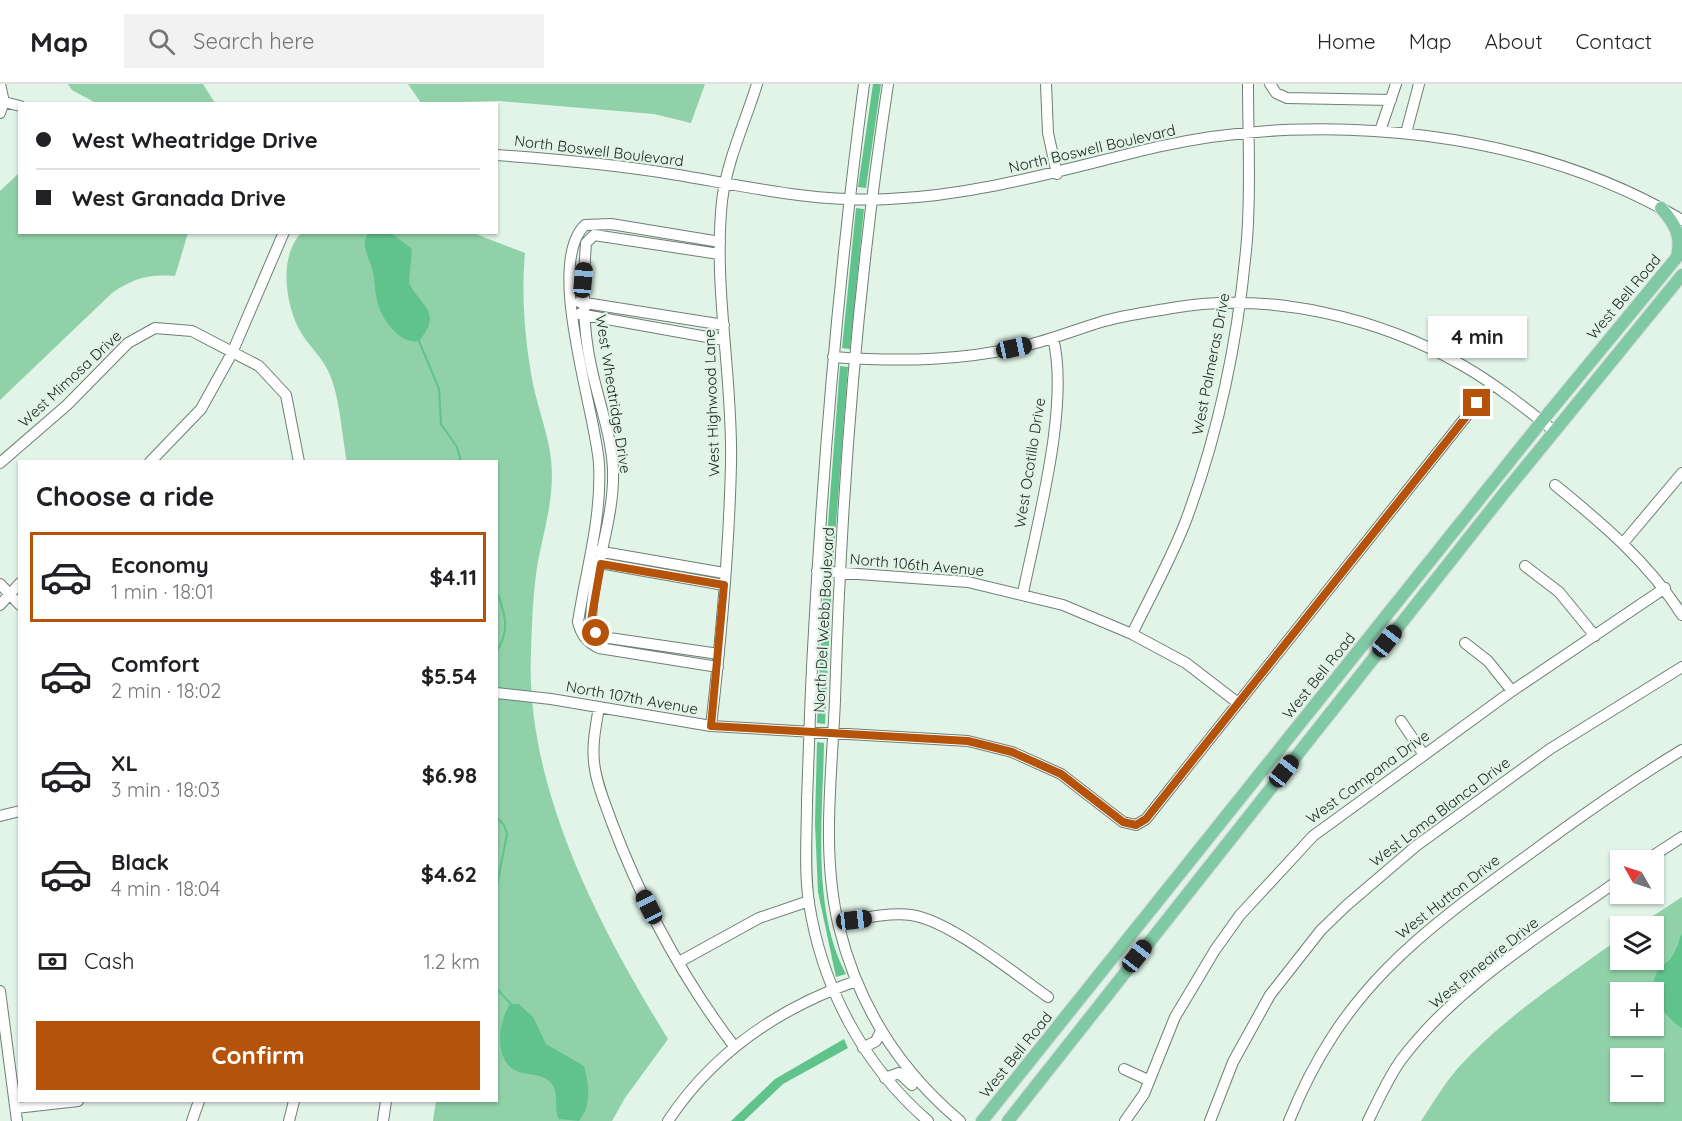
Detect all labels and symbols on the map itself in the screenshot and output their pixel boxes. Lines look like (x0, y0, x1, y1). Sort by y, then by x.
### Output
street label: North Boswell Boulevard (1007, 120, 1177, 177)
street label: North Boswell Boulevard (513, 131, 685, 170)
street label: West Bell Road (1582, 250, 1665, 343)
car (572, 261, 594, 299)
street label: West Palmeras Drive (1187, 291, 1234, 437)
street label: West Wheatridge Drive (592, 313, 635, 475)
callout: 4 min (1428, 316, 1526, 358)
street label: West Mimosa Drive (14, 326, 125, 431)
street label: West Highwood Lane (699, 329, 724, 477)
car (995, 335, 1033, 361)
route end (1463, 389, 1490, 416)
street label: West Ocotillo Drive (1010, 396, 1049, 529)
street label: North Del Webb Boulevard (809, 527, 838, 713)
street label: North 106th Avenue (849, 549, 985, 580)
route start (582, 619, 609, 646)
car (1369, 621, 1405, 661)
street label: West Bell Road (1278, 629, 1359, 723)
street label: North 107th Avenue (565, 677, 700, 718)
street label: West Campana Drive (1302, 726, 1433, 828)
car (1266, 751, 1302, 791)
street label: West Loma Blanca Drive (1366, 753, 1514, 871)
street label: West Hutton Drive (1392, 850, 1503, 943)
north arrow (1610, 850, 1664, 904)
car (633, 887, 665, 927)
car (835, 909, 873, 931)
street label: West Pineaire Drive (1425, 913, 1542, 1012)
car (1119, 936, 1155, 976)
street label: West Bell Road (975, 1008, 1056, 1102)

